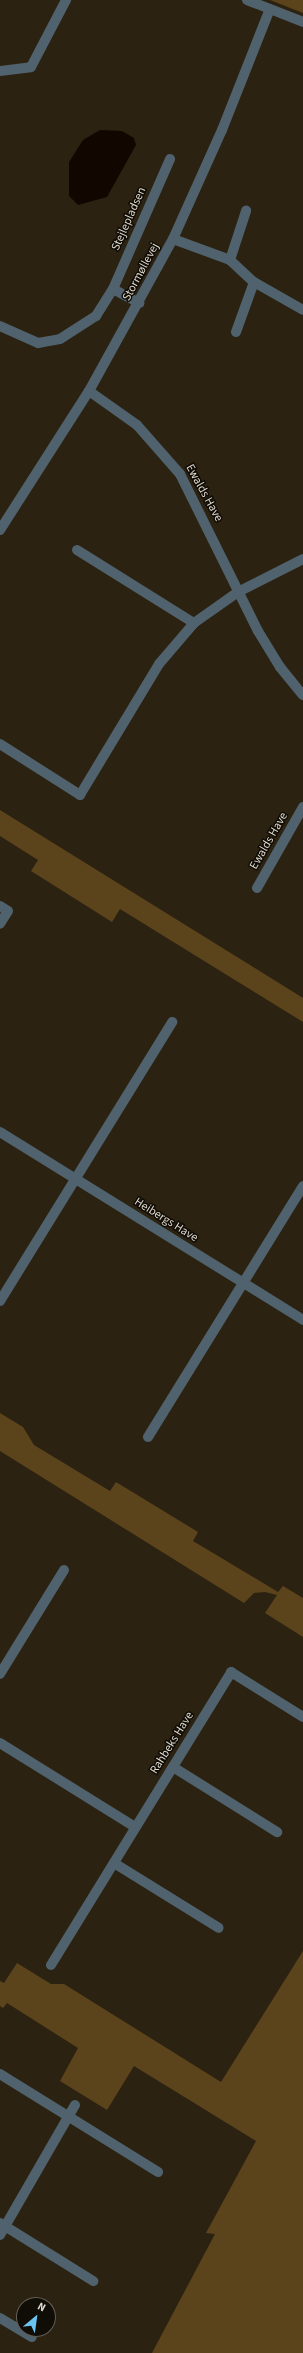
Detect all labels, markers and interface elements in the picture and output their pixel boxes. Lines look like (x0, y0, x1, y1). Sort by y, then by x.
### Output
street label: Stejlepladsen (109, 185, 149, 253)
street label: Stormøllevej (120, 240, 162, 304)
street label: Ewalds Have (182, 462, 226, 524)
street label: Ewalds Have (247, 810, 291, 872)
street label: Heibergs Have (132, 1195, 200, 1245)
street label: Rahbeks Have (147, 1709, 197, 1777)
north arrow (16, 2297, 56, 2337)
text: N (35, 2299, 48, 2315)

